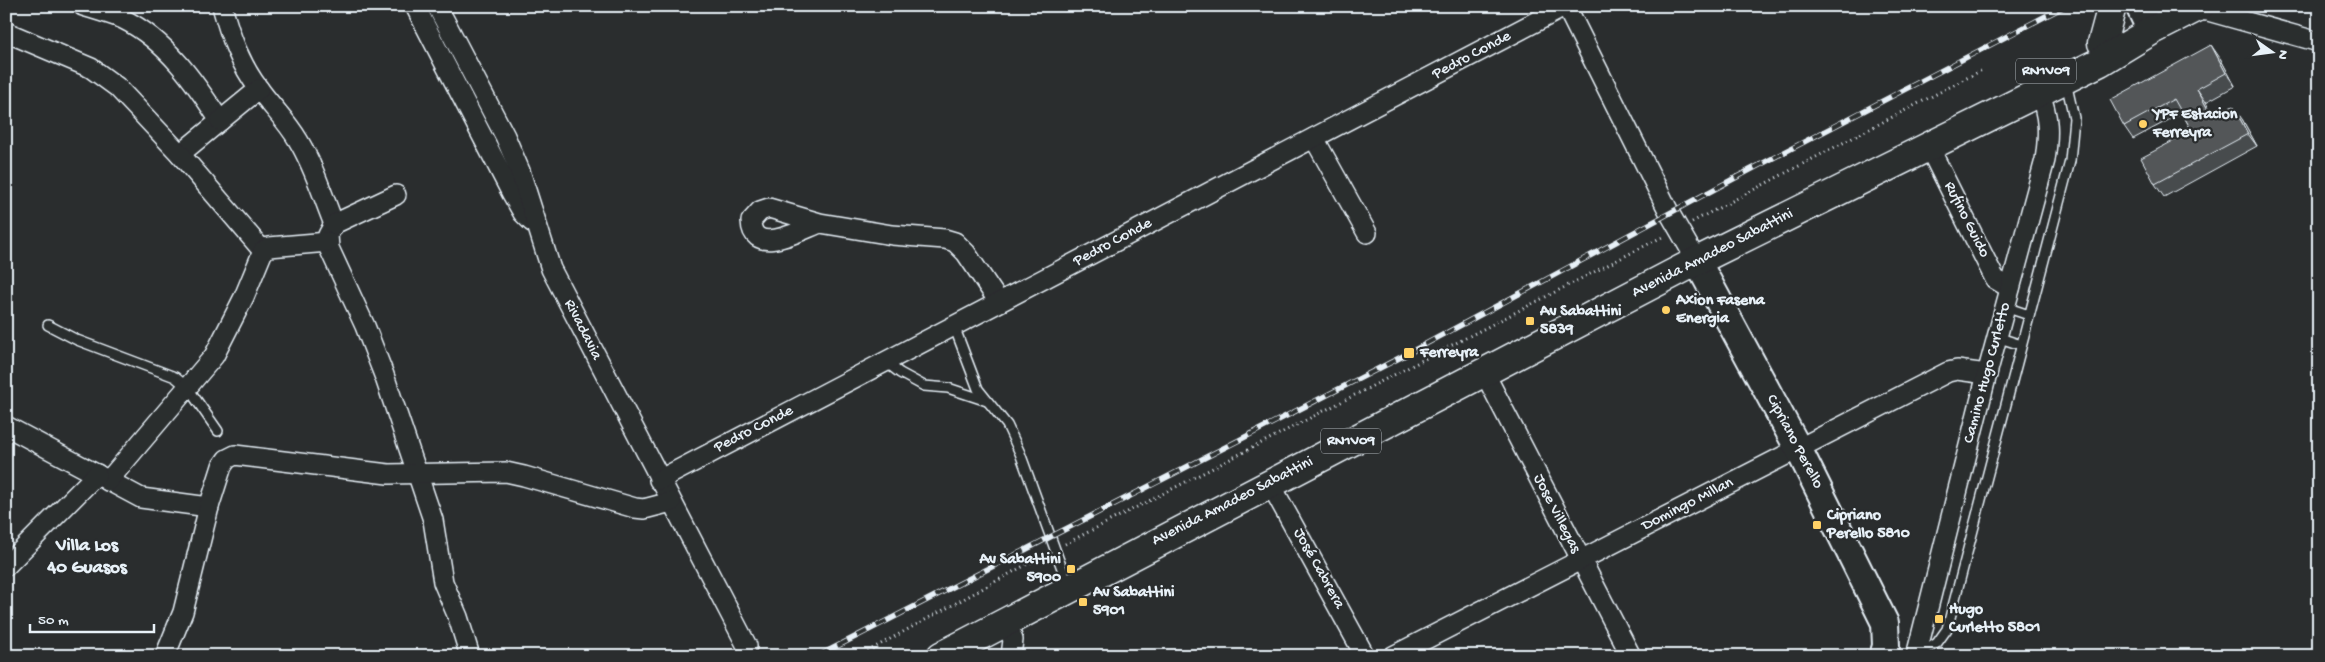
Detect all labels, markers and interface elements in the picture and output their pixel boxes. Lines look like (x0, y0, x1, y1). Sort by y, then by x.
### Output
street label: Pedro Conde (1428, 27, 1515, 85)
north arrow (2248, 28, 2298, 78)
text: N (2273, 48, 2292, 61)
road number: RN1V09 (2016, 58, 2076, 84)
place label: YPF Estacion Ferreyra (2151, 106, 2238, 143)
marker: YPF Estacion Ferreyra (2137, 118, 2149, 130)
street label: Rufino Guido (1939, 179, 1993, 261)
street label: Avenida Amadeo Sabattini (1629, 205, 1797, 303)
street label: Pedro Conde (1069, 214, 1156, 272)
place label: Axion Fasena Energia (1675, 292, 1766, 329)
street label: Rivadavia (559, 297, 606, 364)
street label: Camino Hugo Curletto (1960, 301, 2016, 445)
place label: Av Sabattini 5839 (1539, 303, 1622, 340)
marker: Axion Fasena Energia (1660, 304, 1672, 316)
marker: Av Sabattini 5839 (1524, 315, 1536, 327)
place label: Ferreyra (1419, 344, 1480, 363)
marker: Ferreyra (1402, 346, 1416, 360)
street label: Cipriano Perello (1761, 392, 1827, 492)
street label: Pedro Conde (710, 402, 797, 459)
road number: RN1V09 (1321, 428, 1381, 454)
street label: Avenida Amadeo Sabattini (1149, 453, 1317, 551)
street label: Jose Villegas (1528, 471, 1585, 558)
street label: Domingo Millan (1638, 474, 1737, 537)
place label: Cipriano Perello 5810 (1826, 507, 1910, 544)
marker: Cipriano Perello 5810 (1811, 519, 1823, 531)
street label: José Cabrera (1288, 525, 1348, 614)
district label: Villa Los 40 Guasos (46, 535, 128, 580)
place label: Av Sabattini 5900 (978, 551, 1062, 588)
marker: Av Sabattini 5900 (1065, 563, 1077, 575)
place label: Av Sabattini 5901 (1092, 584, 1175, 621)
marker: Av Sabattini 5901 (1077, 596, 1089, 608)
place label: Hugo Curletto 5801 (1948, 601, 2041, 638)
scale bar (30, 602, 154, 634)
text: 50 m (38, 612, 69, 630)
marker: Hugo Curletto 5801 (1933, 613, 1945, 625)

